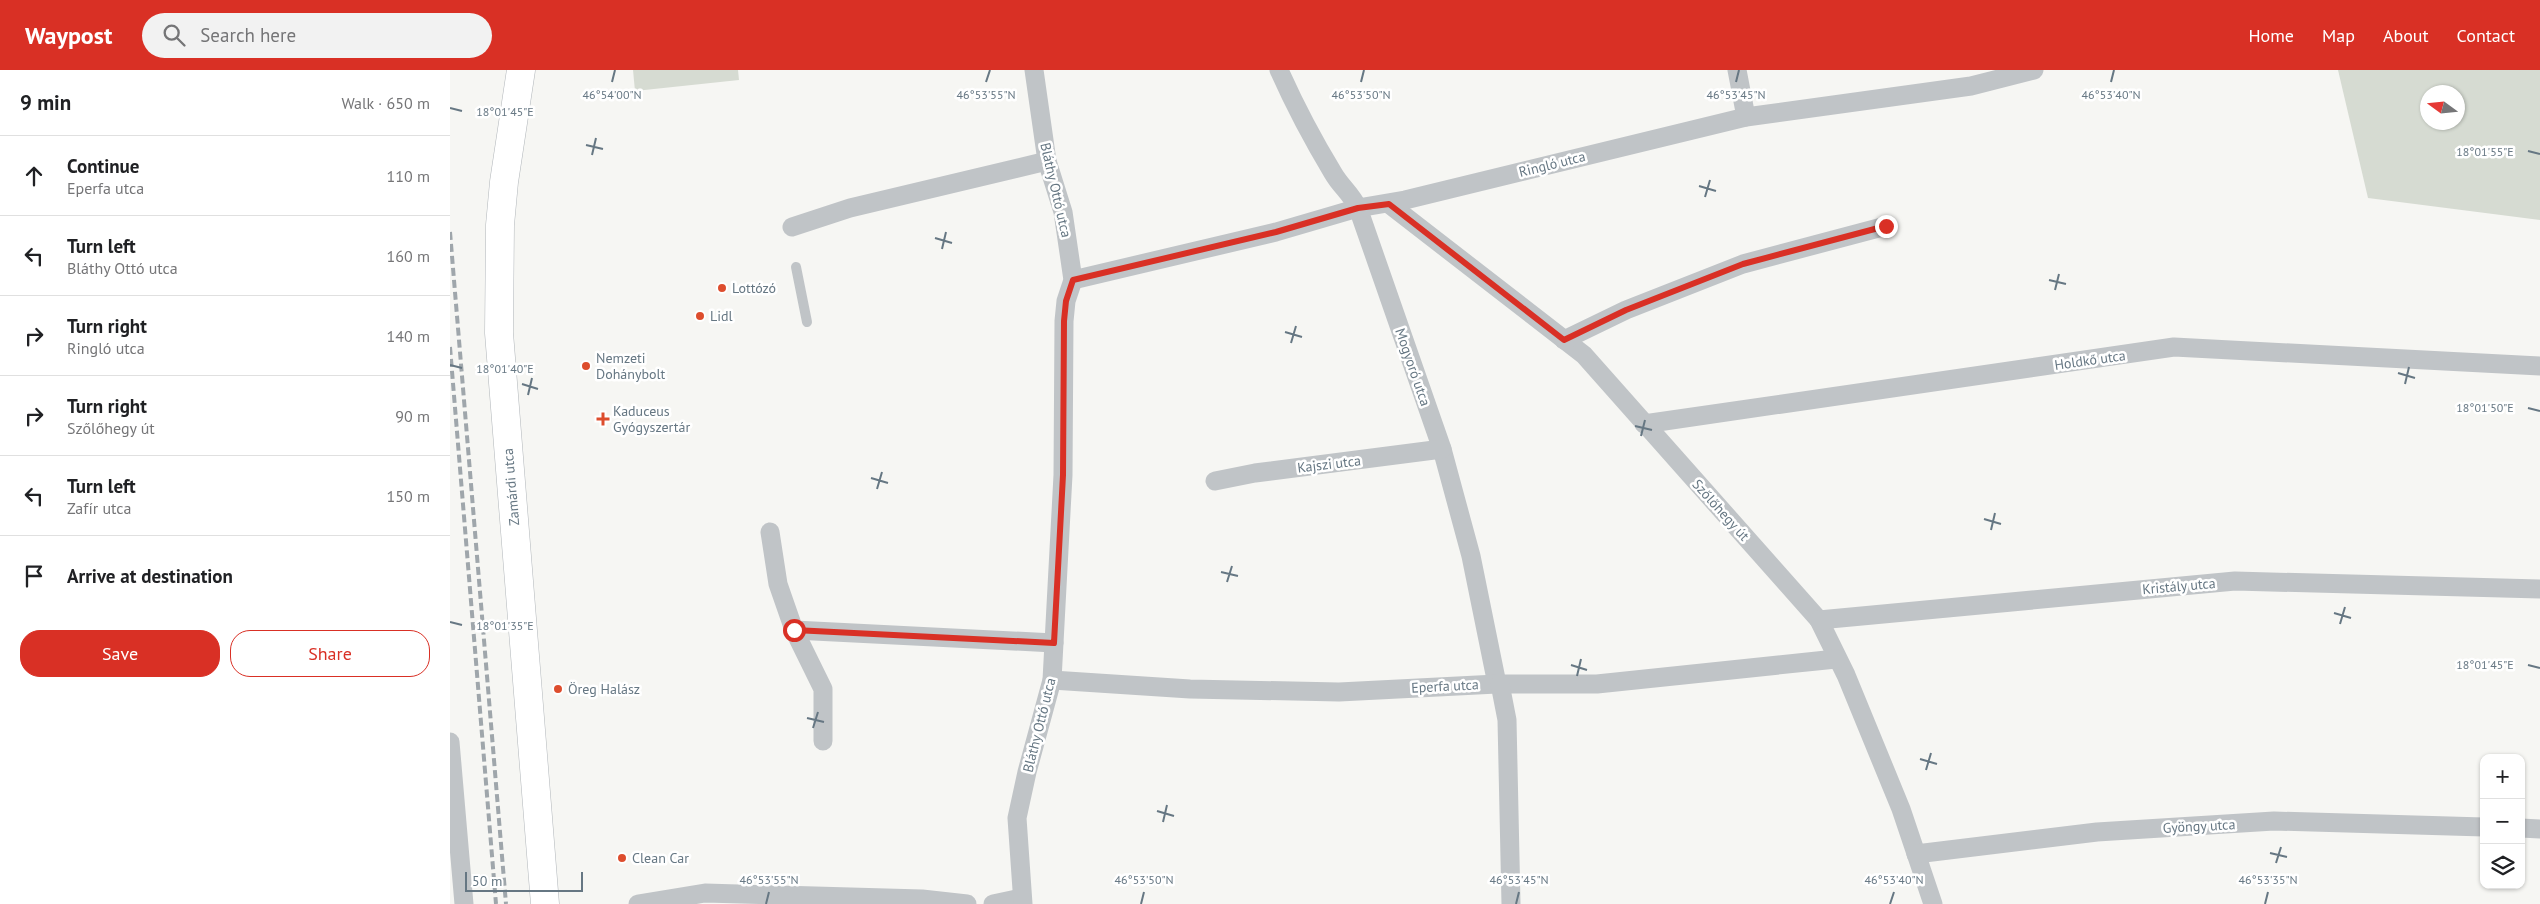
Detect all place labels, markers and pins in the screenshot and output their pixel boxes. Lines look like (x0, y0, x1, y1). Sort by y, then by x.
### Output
place label: Lottózó (732, 279, 776, 297)
marker: Lottózó (716, 282, 728, 294)
place label: Lidl (710, 307, 733, 325)
marker: Lidl (694, 310, 706, 322)
place label: Nemzeti Dohánybolt (596, 349, 666, 383)
marker: Nemzeti Dohánybolt (580, 360, 592, 372)
place label: Kaduceus Gyógyszertár (613, 402, 690, 436)
marker: Kaduceus Gyógyszertár (597, 413, 609, 425)
place label: Öreg Halász (568, 680, 640, 698)
marker: Öreg Halász (552, 683, 564, 695)
place label: Clean Car (632, 849, 689, 867)
marker: Clean Car (616, 852, 628, 864)

